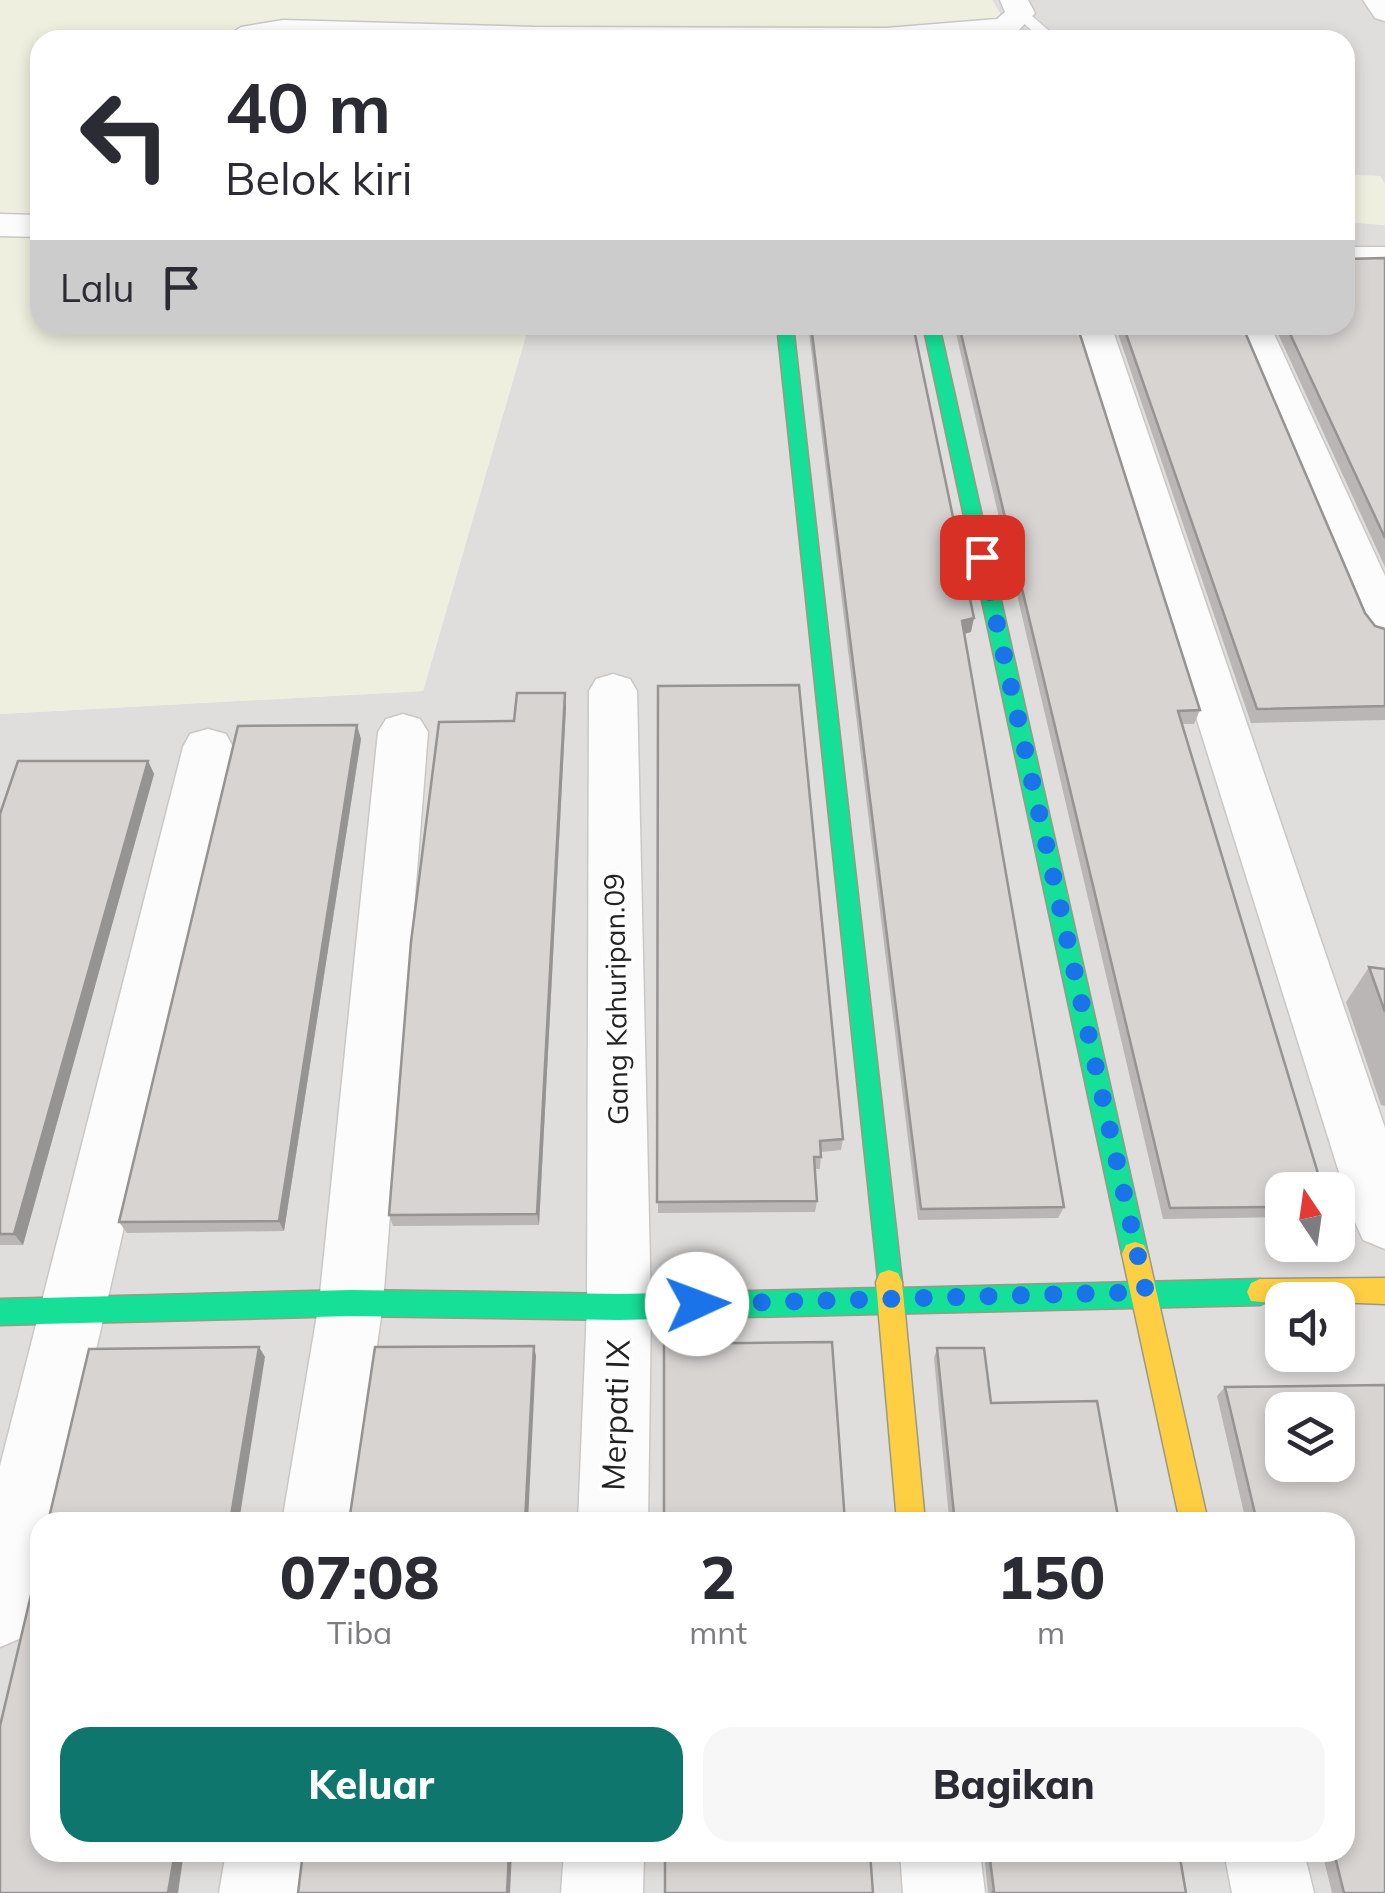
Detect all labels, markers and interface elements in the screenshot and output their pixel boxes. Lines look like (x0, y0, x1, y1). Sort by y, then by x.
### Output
text: 40 m (225, 63, 391, 151)
icon: left (60, 70, 190, 200)
text: Belok kiri (225, 150, 412, 206)
icon: arrive (154, 260, 209, 315)
text: Lalu (60, 264, 134, 312)
pin (940, 515, 1025, 600)
icon: arrive (955, 530, 1010, 585)
street label: Gang Kahuripan.09 (596, 873, 635, 1125)
north arrow (1265, 1172, 1355, 1262)
map controls (1265, 1172, 1355, 1482)
position arrow (645, 1252, 749, 1356)
button: sound (1265, 1282, 1355, 1372)
street label: Merpati IX (592, 1339, 638, 1491)
button: layers (1265, 1392, 1355, 1482)
text: 07:08 (280, 1539, 439, 1614)
text: 2 (700, 1539, 736, 1614)
text: 150 (997, 1539, 1105, 1614)
text: Tiba (327, 1612, 392, 1652)
text: mnt (689, 1612, 747, 1652)
text: m (1037, 1612, 1065, 1652)
button: Keluar (60, 1727, 683, 1842)
button: Bagikan (703, 1727, 1325, 1842)

